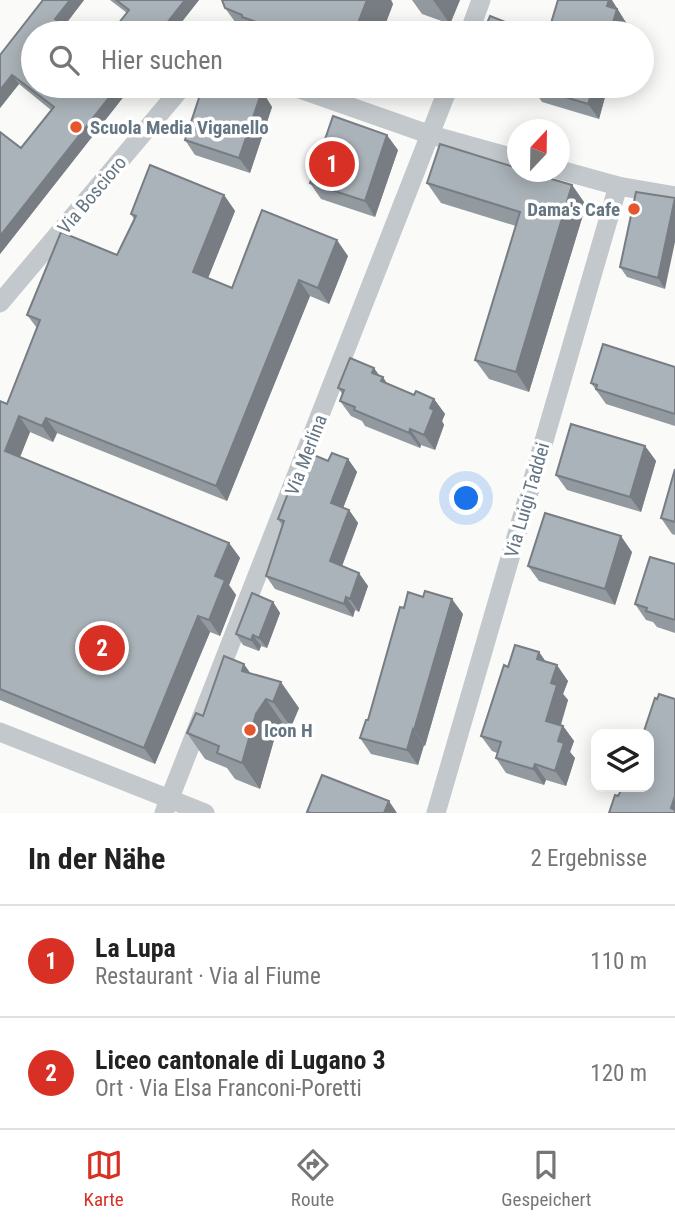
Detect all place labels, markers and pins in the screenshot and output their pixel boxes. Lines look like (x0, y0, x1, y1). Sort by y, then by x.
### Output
place label: Scuola Media Viganello (90, 116, 269, 139)
marker: Scuola Media Viganello (68, 119, 84, 135)
pin: 1 (309, 138, 355, 190)
place label: Dama's Cafe (527, 198, 620, 221)
marker: Dama's Cafe (626, 201, 642, 217)
pin: 2 (79, 622, 125, 674)
place label: Icon H (264, 719, 313, 742)
marker: Icon H (242, 722, 258, 738)

